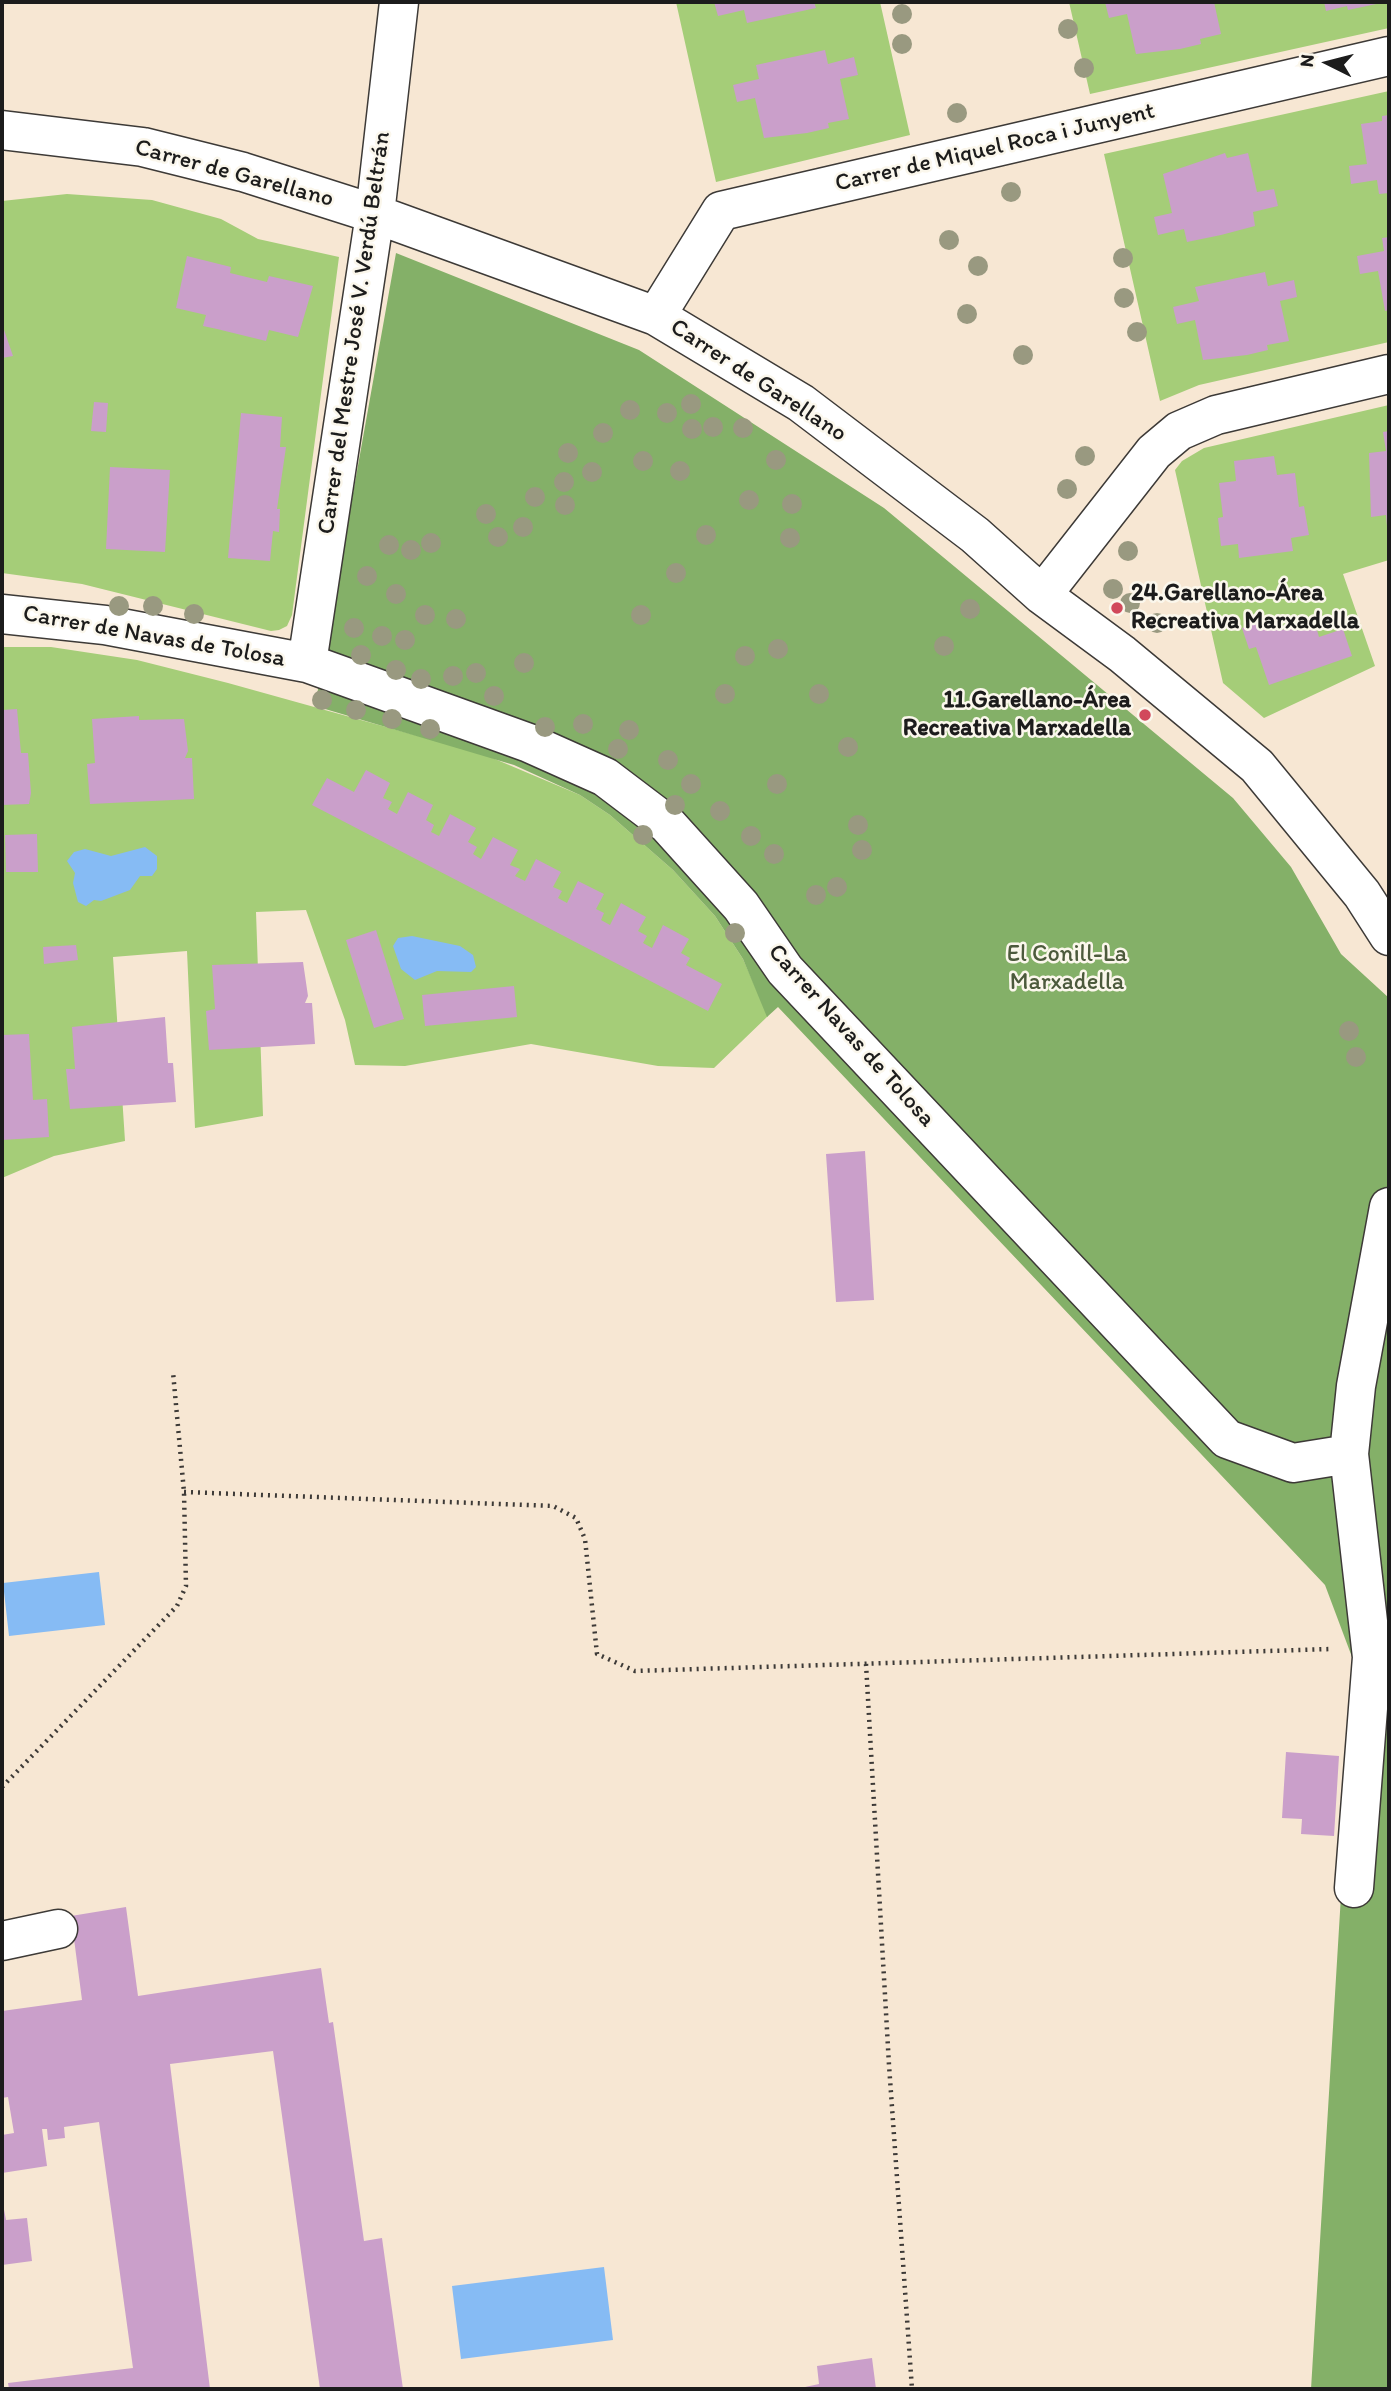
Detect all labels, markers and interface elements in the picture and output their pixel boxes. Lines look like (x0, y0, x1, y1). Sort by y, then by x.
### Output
north arrow (1293, 28, 1363, 98)
text: N (1295, 53, 1319, 68)
street label: Carrer de Miquel Roca i Junyent (832, 97, 1158, 199)
street label: Carrer del Mestre José V. Verdú Beltrán (312, 130, 398, 536)
street label: Carrer de Garellano (131, 134, 337, 214)
street label: Carrer de Garellano (664, 313, 852, 449)
place label: 24.Garellano-Área Recreativa Marxadella (1131, 580, 1359, 636)
street label: Carrer de Navas de Tolosa (21, 600, 287, 674)
marker: 24.Garellano-Área Recreativa Marxadella (1109, 600, 1125, 616)
place label: 11.Garellano-Área Recreativa Marxadella (903, 687, 1131, 743)
marker: 11.Garellano-Área Recreativa Marxadella (1137, 707, 1153, 723)
street label: Carrer Navas de Tolosa (761, 939, 941, 1133)
park label: El Conill-La Marxadella (1007, 941, 1127, 997)

